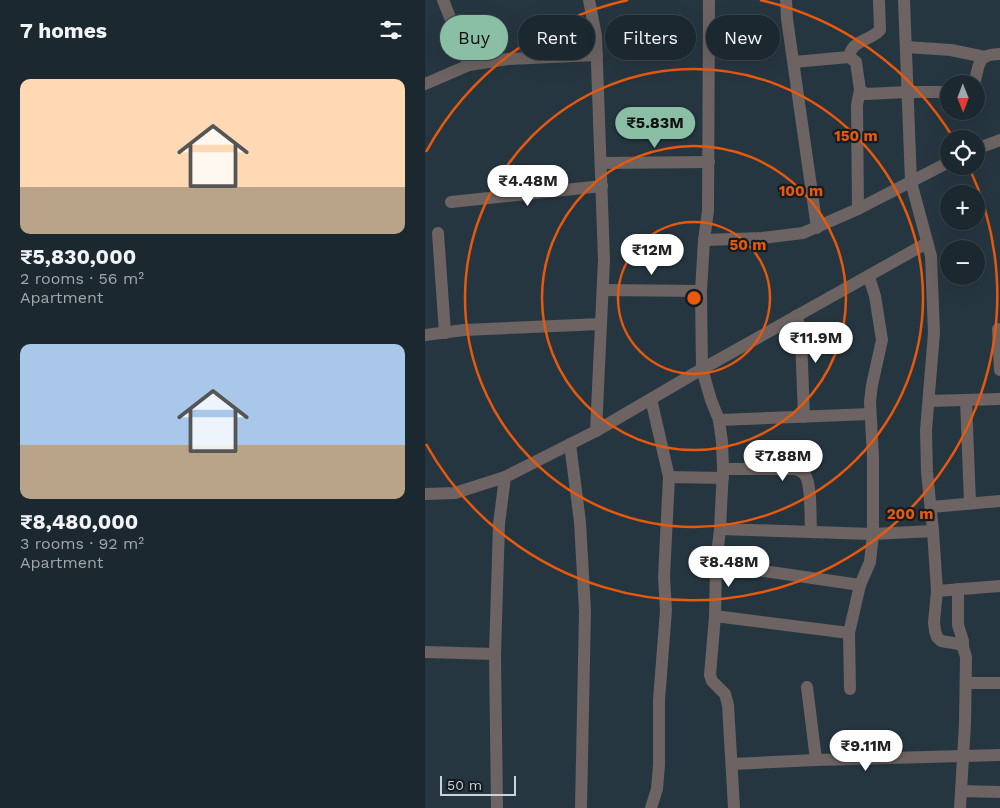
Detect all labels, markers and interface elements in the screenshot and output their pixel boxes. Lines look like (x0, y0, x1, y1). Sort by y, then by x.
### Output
chip: Buy (440, 15, 508, 60)
chip: Rent (518, 15, 595, 60)
chip: Filters (605, 15, 696, 60)
chip: New (706, 15, 780, 60)
icon: filters (377, 16, 405, 44)
text: 7 homes (20, 18, 107, 43)
north arrow (940, 75, 985, 120)
map controls (940, 75, 985, 285)
pin: ₹5.83M (614, 106, 696, 149)
icon: home (168, 111, 258, 201)
text: ₹5.83M (626, 113, 684, 132)
text: 150 m (834, 127, 878, 145)
button: locate (940, 130, 985, 175)
pin: ₹4.48M (487, 164, 569, 207)
text: ₹4.48M (498, 171, 558, 190)
text: 100 m (779, 182, 823, 200)
button: + (940, 185, 985, 230)
pin: ₹12M (622, 234, 682, 276)
text: 50 m (730, 236, 766, 254)
text: ₹12M (632, 240, 672, 259)
button: − (940, 240, 985, 285)
text: ₹5,830,000 (20, 244, 136, 269)
text: 2 rooms · 56 m² (20, 269, 144, 288)
text: Apartment (20, 288, 103, 307)
centre of rings (685, 289, 703, 307)
pin: ₹11.9M (775, 322, 857, 364)
text: ₹11.9M (790, 328, 842, 347)
icon: home (168, 376, 258, 466)
pin: ₹7.88M (742, 440, 824, 482)
text: ₹7.88M (755, 446, 811, 465)
text: 200 m (887, 505, 933, 523)
text: ₹8,480,000 (20, 509, 138, 534)
text: 3 rooms · 92 m² (20, 534, 144, 553)
pin: ₹8.48M (688, 546, 770, 588)
text: ₹8.48M (699, 552, 759, 571)
text: Apartment (20, 553, 103, 572)
pin: ₹9.11M (825, 730, 907, 772)
text: ₹9.11M (841, 736, 891, 755)
scale bar (440, 773, 516, 796)
text: 50 m (447, 777, 482, 793)

